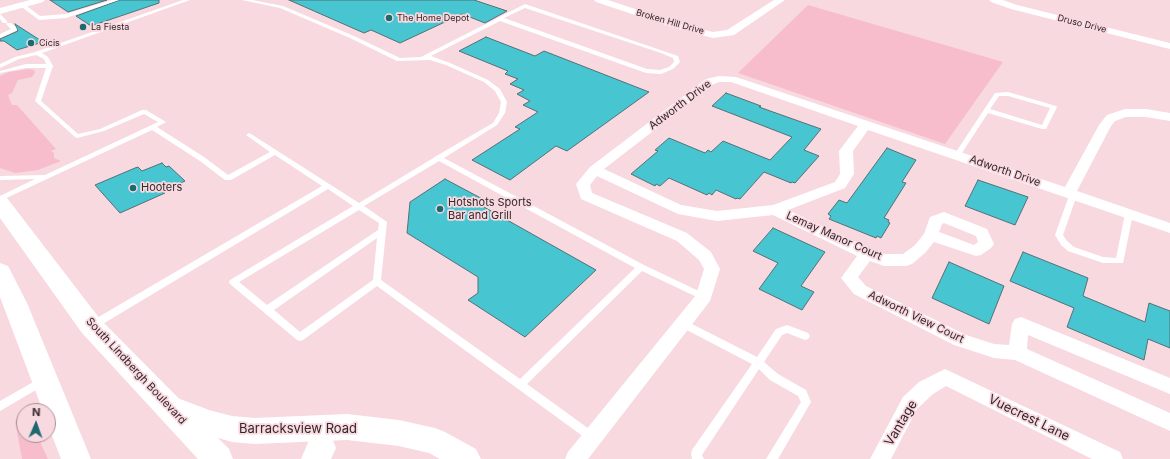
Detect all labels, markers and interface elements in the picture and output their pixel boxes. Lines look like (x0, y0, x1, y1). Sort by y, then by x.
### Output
street label: Broken Hill Drive (635, 7, 705, 37)
marker: The Home Depot (384, 13, 394, 23)
place label: The Home Depot (397, 13, 469, 23)
street label: Druso Drive (1056, 13, 1108, 35)
marker: La Fiesta (78, 22, 88, 32)
place label: La Fiesta (91, 22, 129, 32)
marker: Cicis (26, 38, 36, 48)
place label: Cicis (39, 38, 60, 48)
street label: Adworth Drive (646, 77, 714, 133)
street label: Adworth Drive (968, 153, 1042, 189)
place label: Hooters (141, 181, 182, 195)
marker: Hooters (128, 183, 138, 193)
place label: Hotshots Sports Bar and Grill (448, 196, 532, 222)
marker: Hotshots Sports Bar and Grill (435, 204, 445, 214)
street label: Lemay Manor Court (784, 209, 884, 263)
street label: Adworth View Court (866, 288, 966, 346)
street label: South Lindbergh Boulevard (83, 315, 189, 427)
street label: Vuecrest Lane (986, 392, 1072, 444)
street label: Vantage (881, 397, 921, 449)
north arrow (16, 403, 56, 443)
text: N (32, 405, 41, 419)
street label: Barracksview Road (239, 421, 357, 437)

